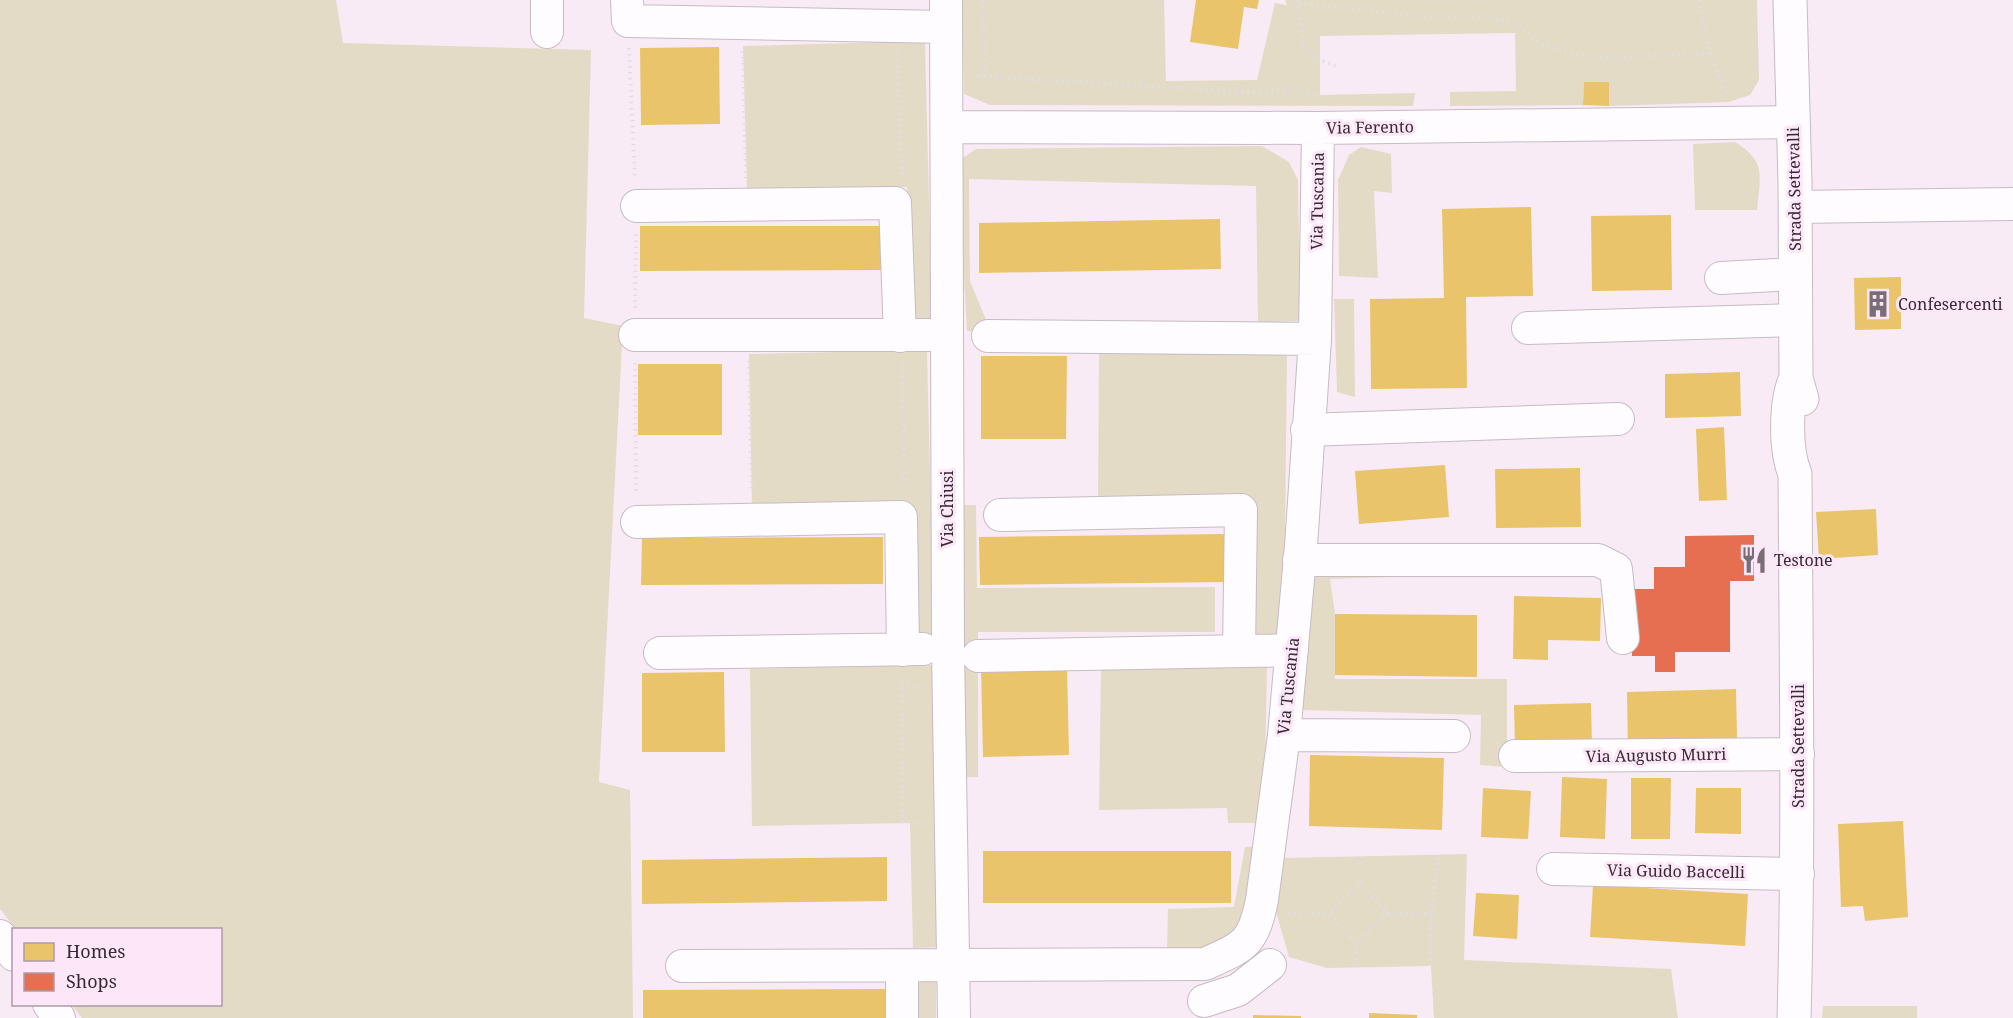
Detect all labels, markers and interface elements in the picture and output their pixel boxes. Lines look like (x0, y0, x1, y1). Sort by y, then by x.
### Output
street label: Via Ferento (1326, 115, 1414, 139)
street label: Strada Settevalli (1782, 127, 1806, 251)
street label: Via Tuscania (1305, 152, 1329, 250)
building icon: Confesercenti (1863, 289, 1893, 319)
place label: Confesercenti (1898, 293, 2003, 315)
street label: Via Chiusi (936, 471, 958, 547)
restaurant icon: Testone (1739, 545, 1769, 575)
place label: Testone (1774, 549, 1833, 571)
street label: Via Tuscania (1272, 636, 1304, 736)
street label: Strada Settevalli (1787, 684, 1809, 808)
street label: Via Augusto Murri (1586, 743, 1726, 767)
street label: Via Guido Baccelli (1607, 859, 1745, 883)
legend (12, 928, 222, 1006)
text: Homes (66, 939, 125, 963)
text: Shops (66, 969, 117, 993)

